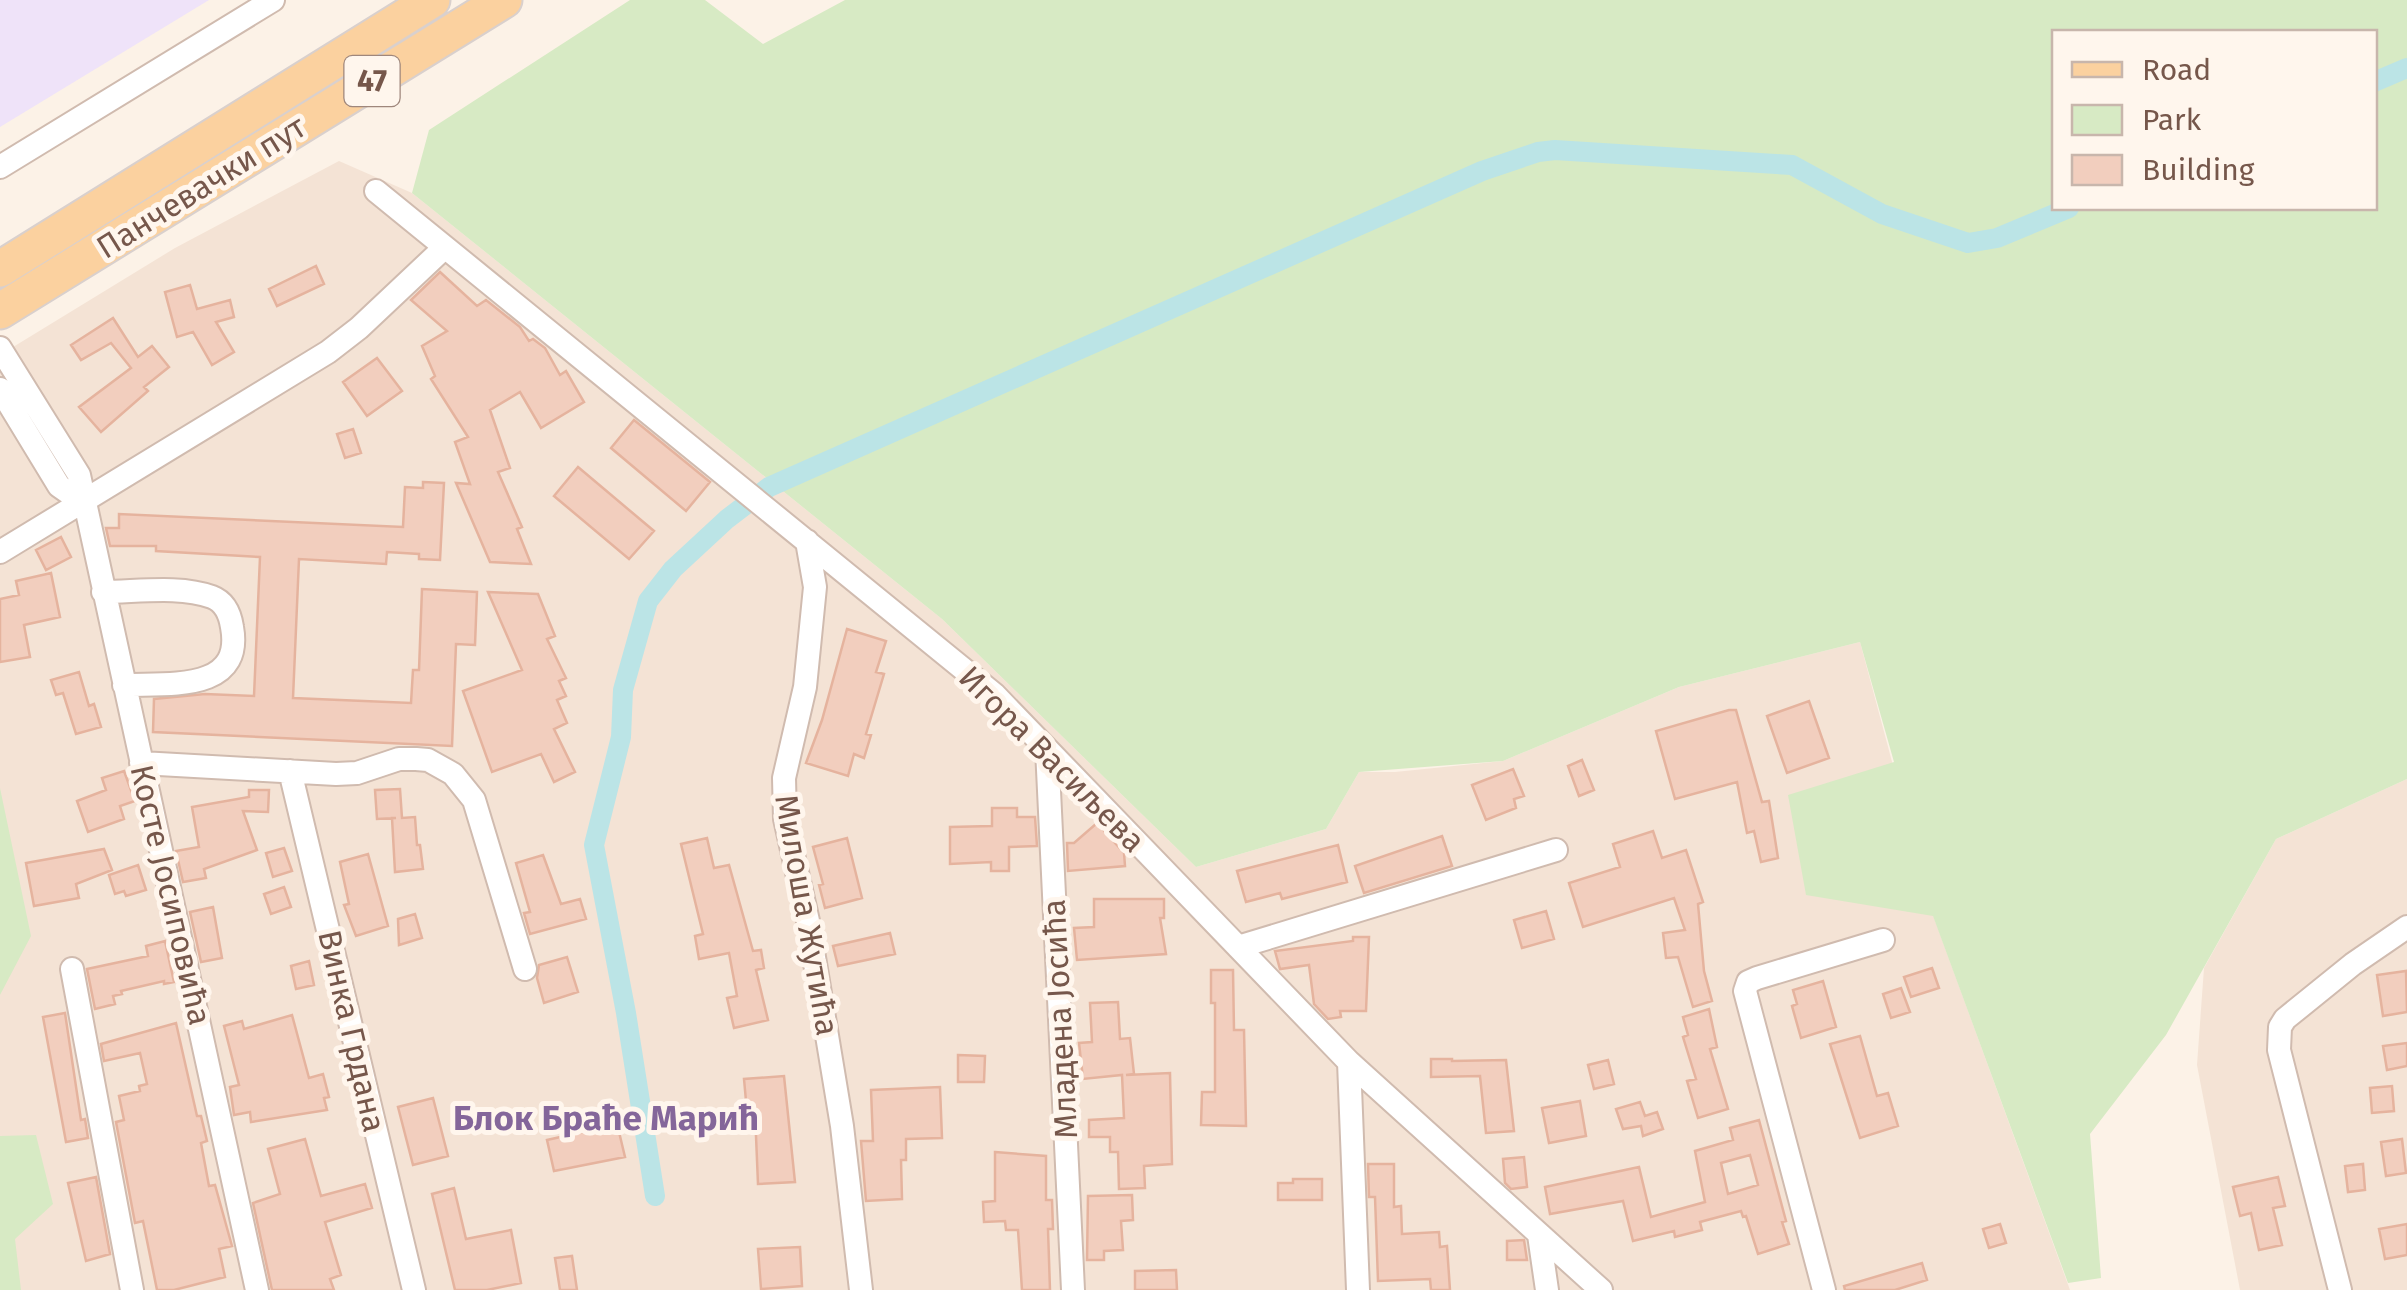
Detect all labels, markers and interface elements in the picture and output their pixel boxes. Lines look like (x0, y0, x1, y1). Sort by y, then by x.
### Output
legend (2052, 30, 2377, 210)
text: Road (2142, 52, 2211, 88)
road number: 47 (344, 56, 400, 106)
text: Park (2142, 102, 2202, 138)
street label: Панчевачки пут (89, 107, 313, 267)
text: Building (2142, 152, 2255, 188)
street label: Игора Васиљева (951, 658, 1153, 860)
street label: Косте Јосиповића (123, 761, 219, 1029)
street label: Милоша Жутића (767, 791, 847, 1039)
street label: Младена Јосића (1035, 898, 1085, 1140)
street label: Винка Грдана (310, 926, 394, 1136)
district label: Блок Браће Марић (453, 1097, 759, 1139)

